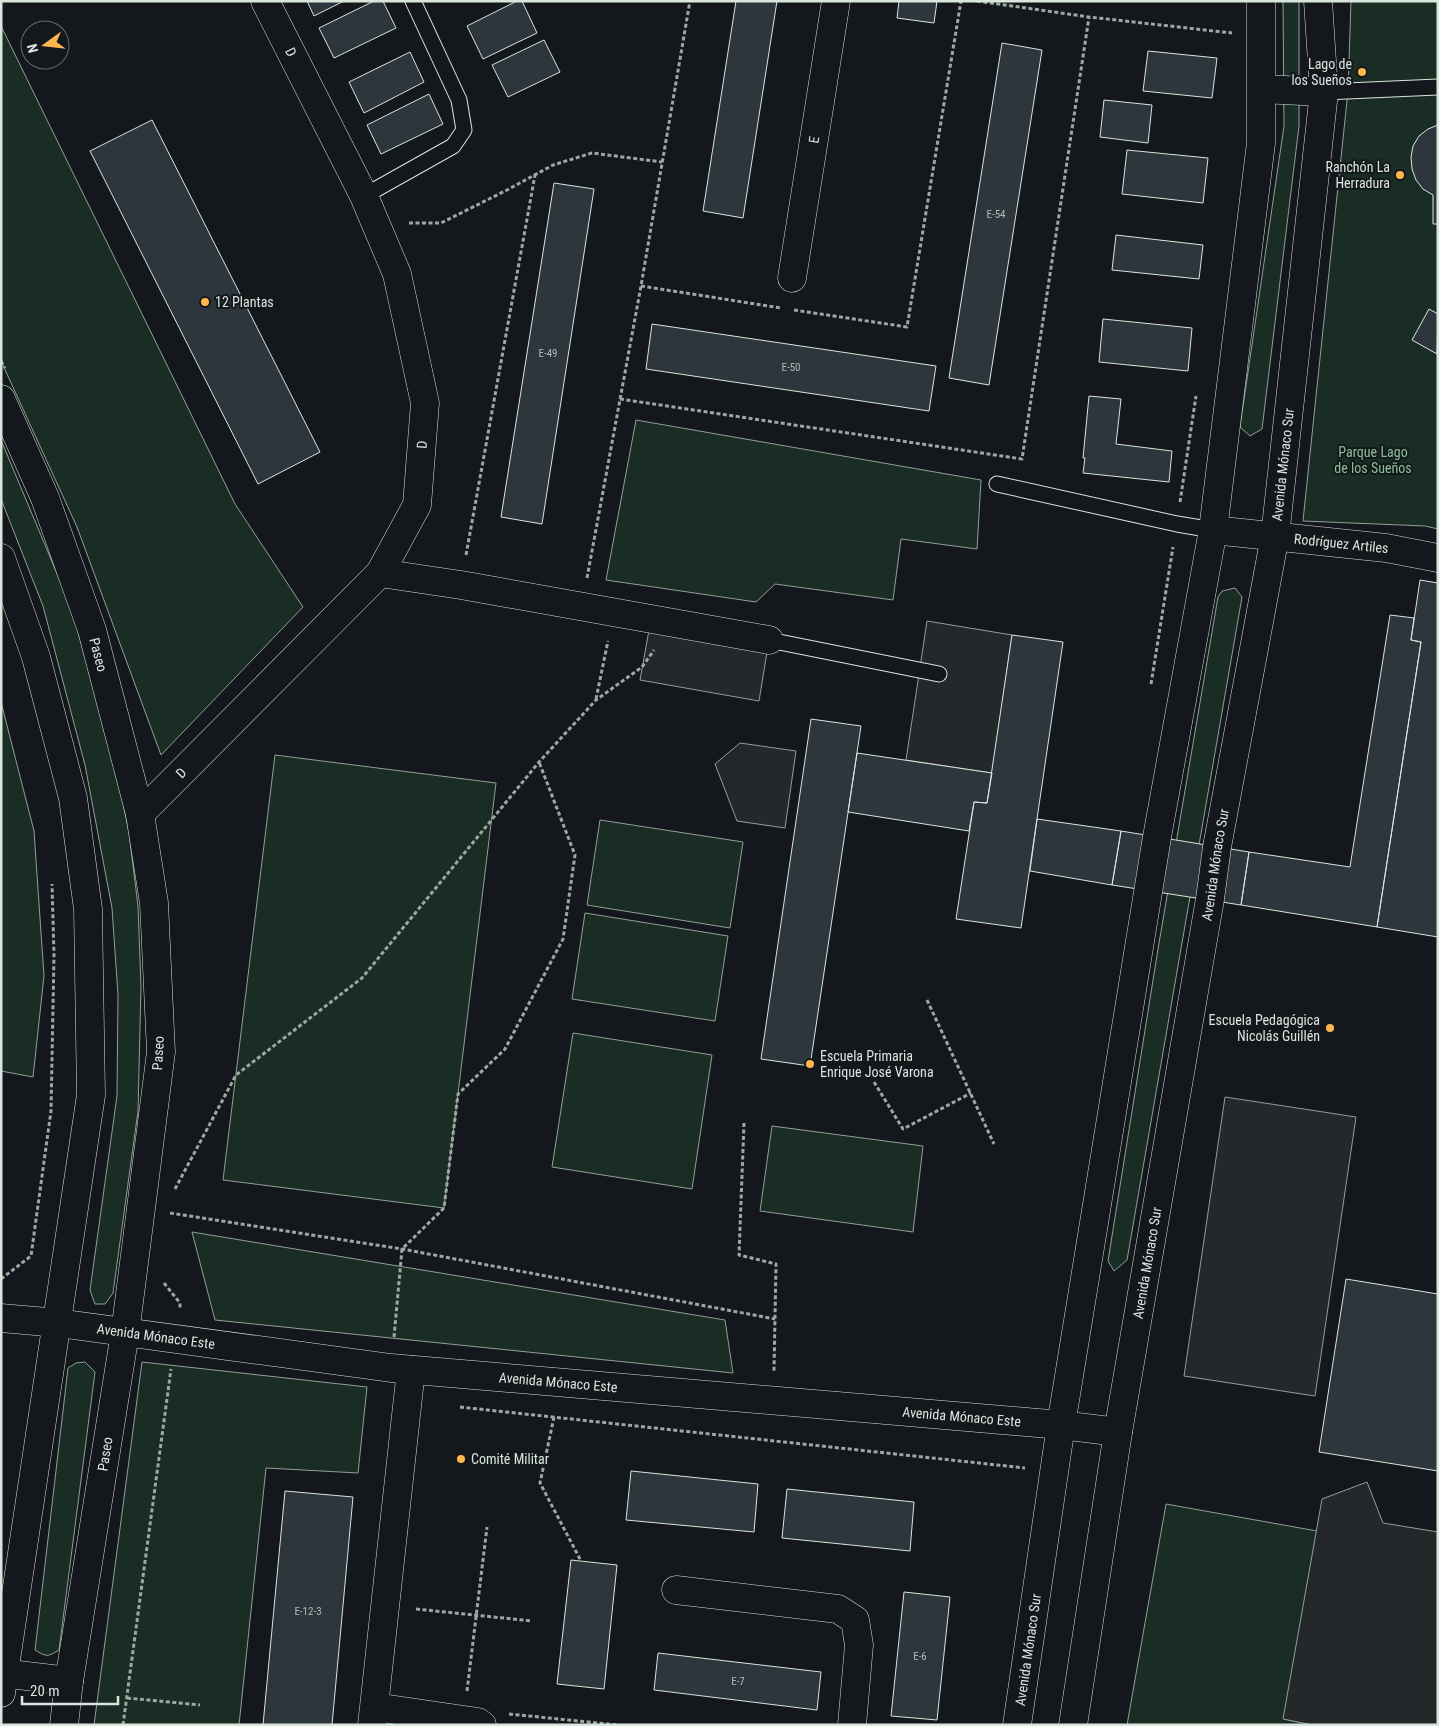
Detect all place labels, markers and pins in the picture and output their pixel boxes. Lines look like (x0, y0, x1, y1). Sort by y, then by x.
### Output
place label: Lago de los Sueños (1291, 56, 1352, 88)
marker: Lago de los Sueños (1356, 66, 1368, 78)
place label: Ranchón La Herradura (1325, 159, 1390, 191)
marker: Ranchón La Herradura (1394, 169, 1406, 181)
place label: 12 Plantas (215, 294, 274, 310)
marker: 12 Plantas (199, 296, 211, 308)
place label: Escuela Pedagógica Nicolás Guillén (1209, 1012, 1320, 1044)
marker: Escuela Pedagógica Nicolás Guillén (1324, 1022, 1336, 1034)
place label: Escuela Primaria Enrique José Varona (820, 1048, 934, 1080)
marker: Escuela Primaria Enrique José Varona (804, 1058, 816, 1070)
place label: Comité Militar (471, 1451, 549, 1467)
marker: Comité Militar (455, 1453, 467, 1465)

